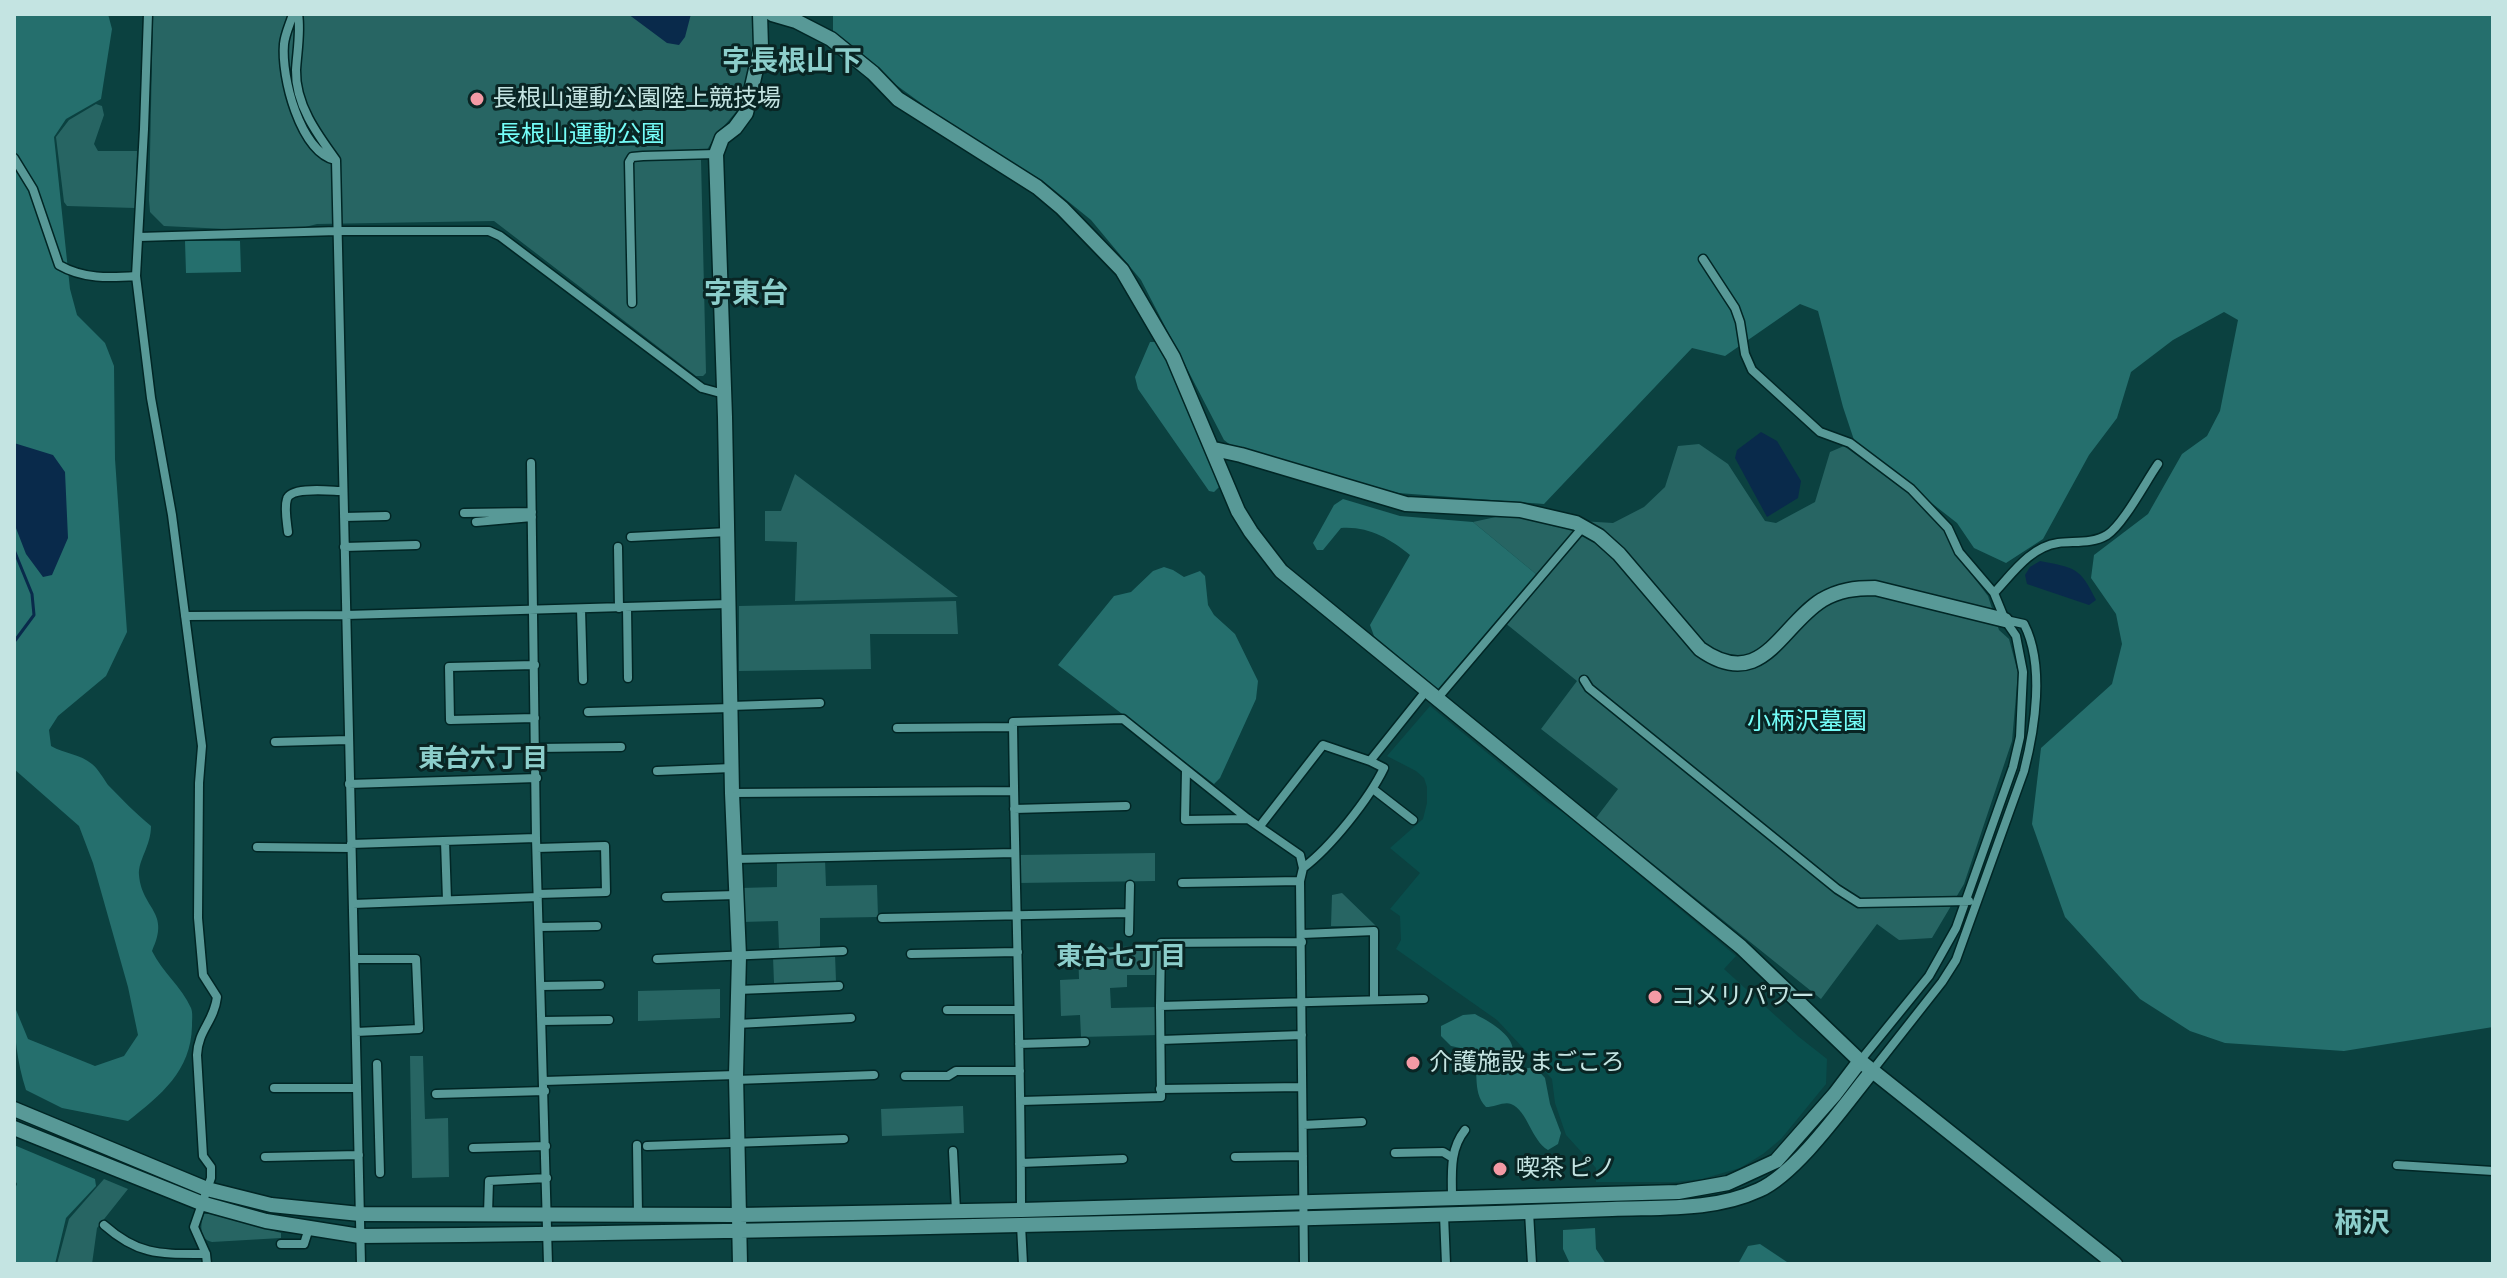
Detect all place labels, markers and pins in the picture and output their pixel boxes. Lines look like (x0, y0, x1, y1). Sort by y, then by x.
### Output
place label: 長根山運動公園陸上競技場 (493, 85, 781, 113)
marker: 長根山運動公園陸上競技場 (468, 90, 486, 108)
place label: コメリパワー (1671, 983, 1815, 1011)
marker: コメリパワー (1646, 988, 1664, 1006)
place label: 介護施設 まごころ (1429, 1049, 1625, 1077)
marker: 介護施設 まごころ (1404, 1054, 1422, 1072)
place label: 喫茶 ピノ (1516, 1155, 1616, 1183)
marker: 喫茶 ピノ (1491, 1160, 1509, 1178)

